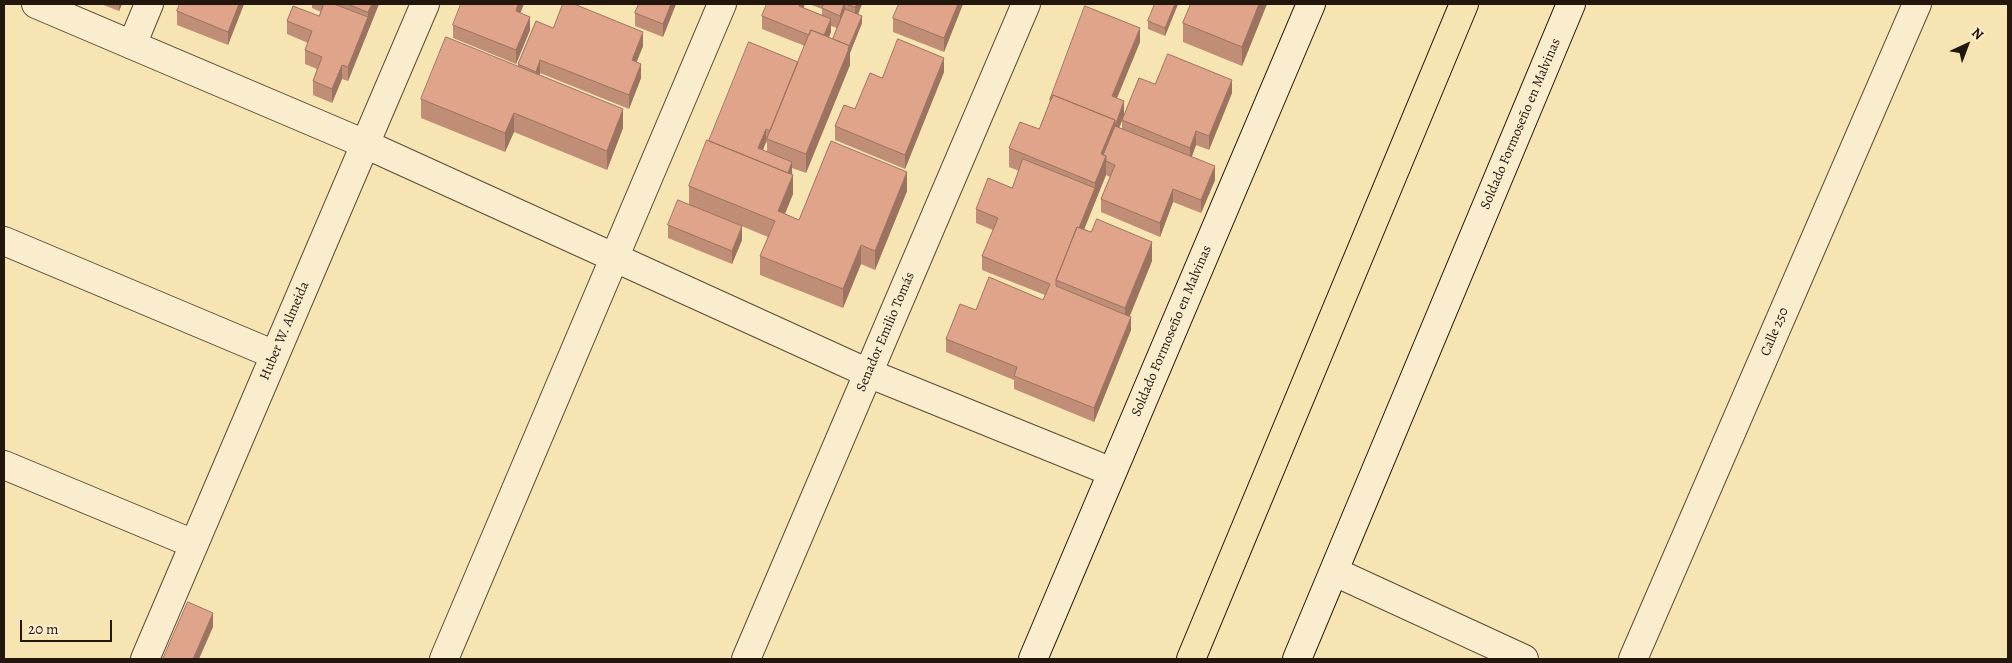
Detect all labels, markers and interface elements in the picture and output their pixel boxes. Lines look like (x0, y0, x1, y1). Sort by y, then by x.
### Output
north arrow (1942, 20, 1992, 70)
text: N (1967, 23, 1988, 44)
street label: Soldado Formoseño en Malvinas (1477, 36, 1565, 212)
street label: Soldado Formoseño en Malvinas (1128, 243, 1216, 419)
street label: Senador Emilio Tomás (853, 270, 919, 394)
street label: Huber W. Almeida (257, 279, 313, 383)
street label: Calle 250 (1757, 305, 1793, 359)
scale bar (22, 610, 115, 642)
text: 20 m (28, 619, 59, 639)

